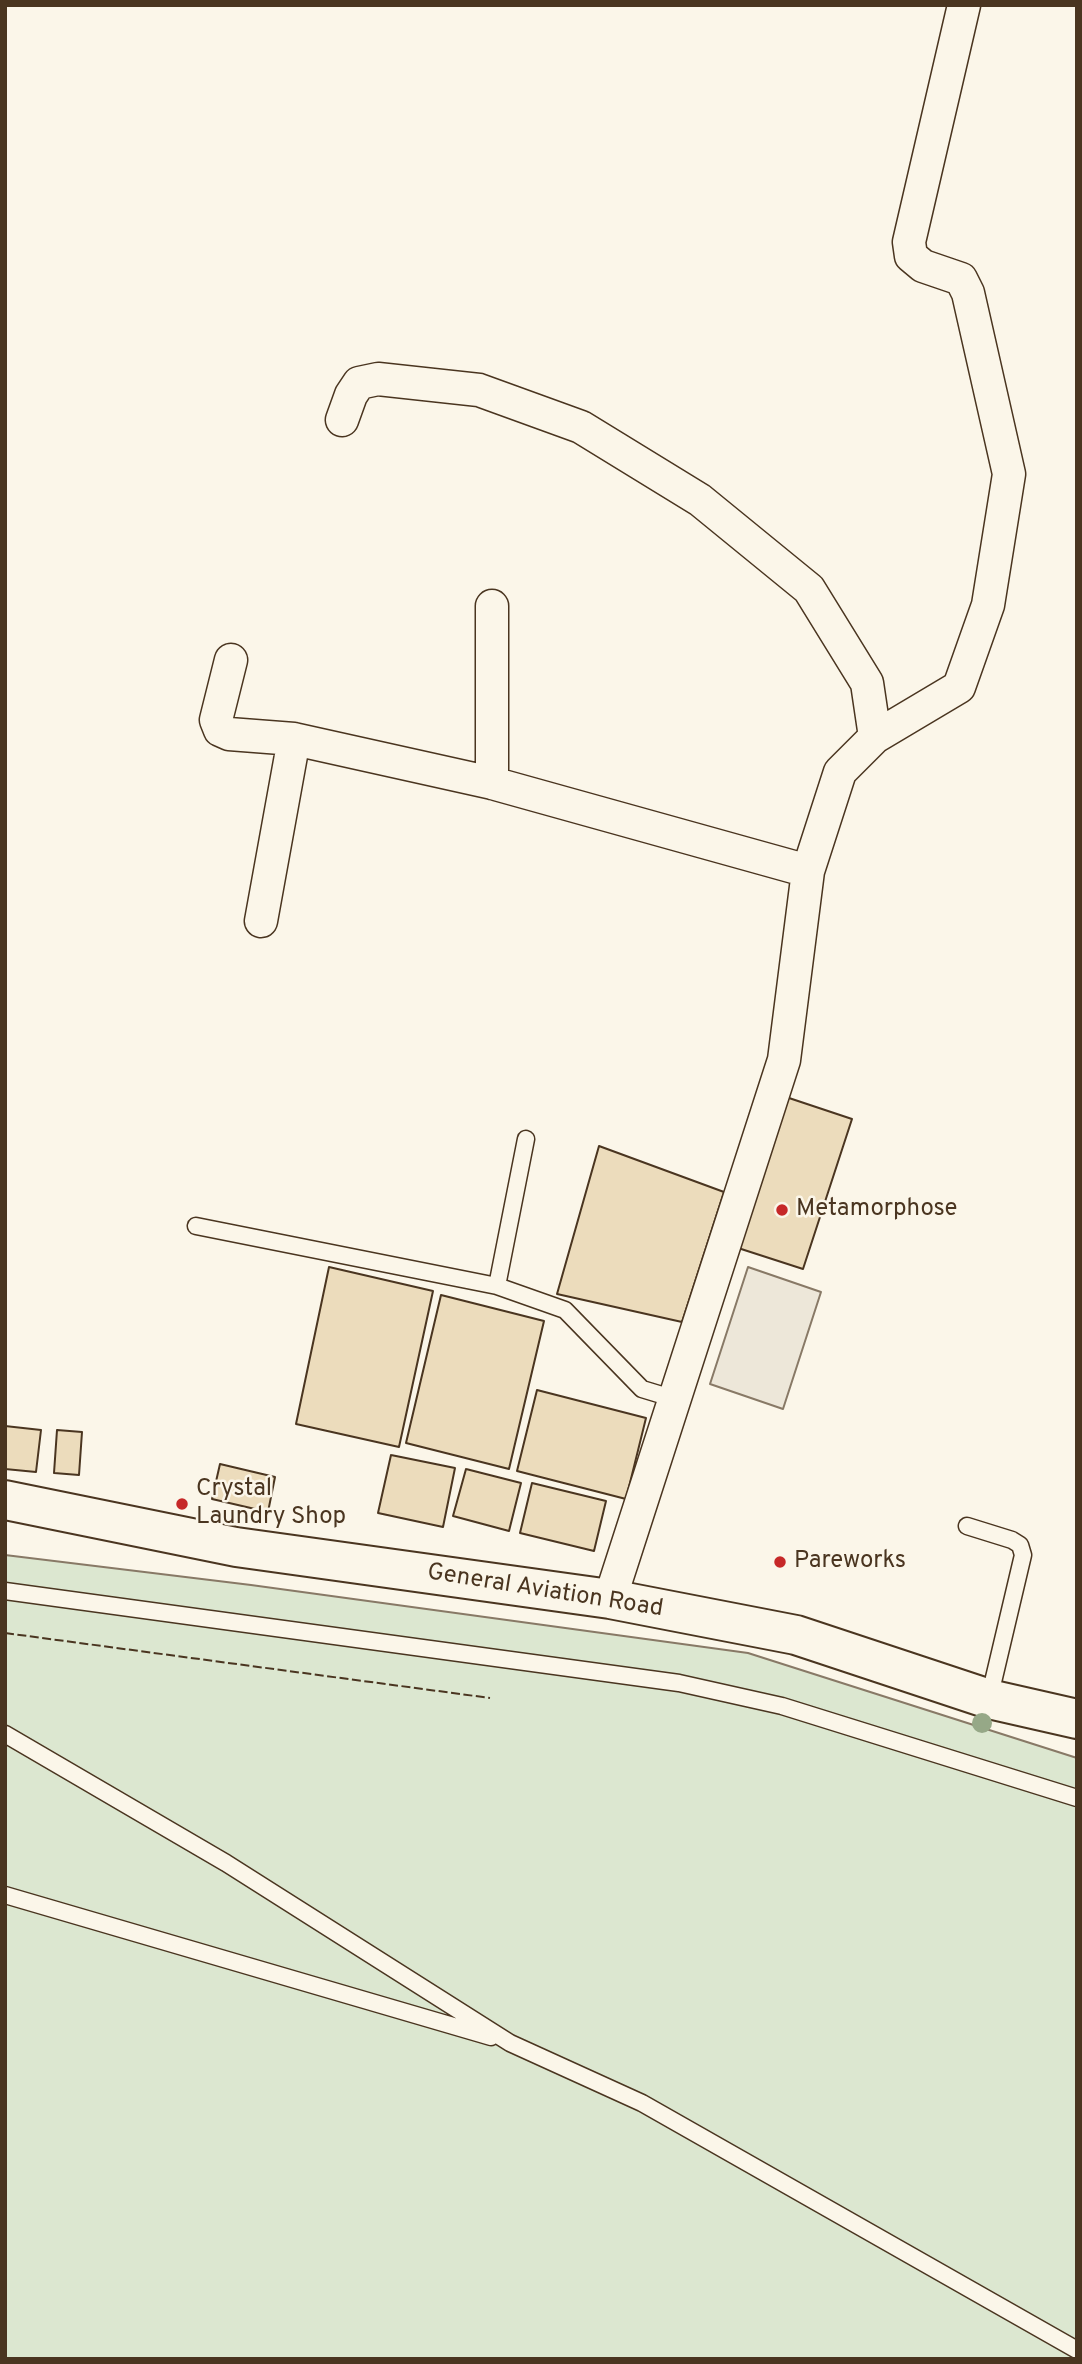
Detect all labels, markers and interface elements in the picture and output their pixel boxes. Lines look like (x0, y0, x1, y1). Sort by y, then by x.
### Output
place label: Metamorphose (796, 1196, 957, 1224)
marker: Metamorphose (774, 1202, 790, 1218)
place label: Crystal Laundry Shop (196, 1476, 346, 1532)
marker: Crystal Laundry Shop (174, 1496, 190, 1512)
place label: Pareworks (794, 1548, 906, 1576)
marker: Pareworks (772, 1554, 788, 1570)
street label: General Aviation Road (425, 1559, 665, 1625)

